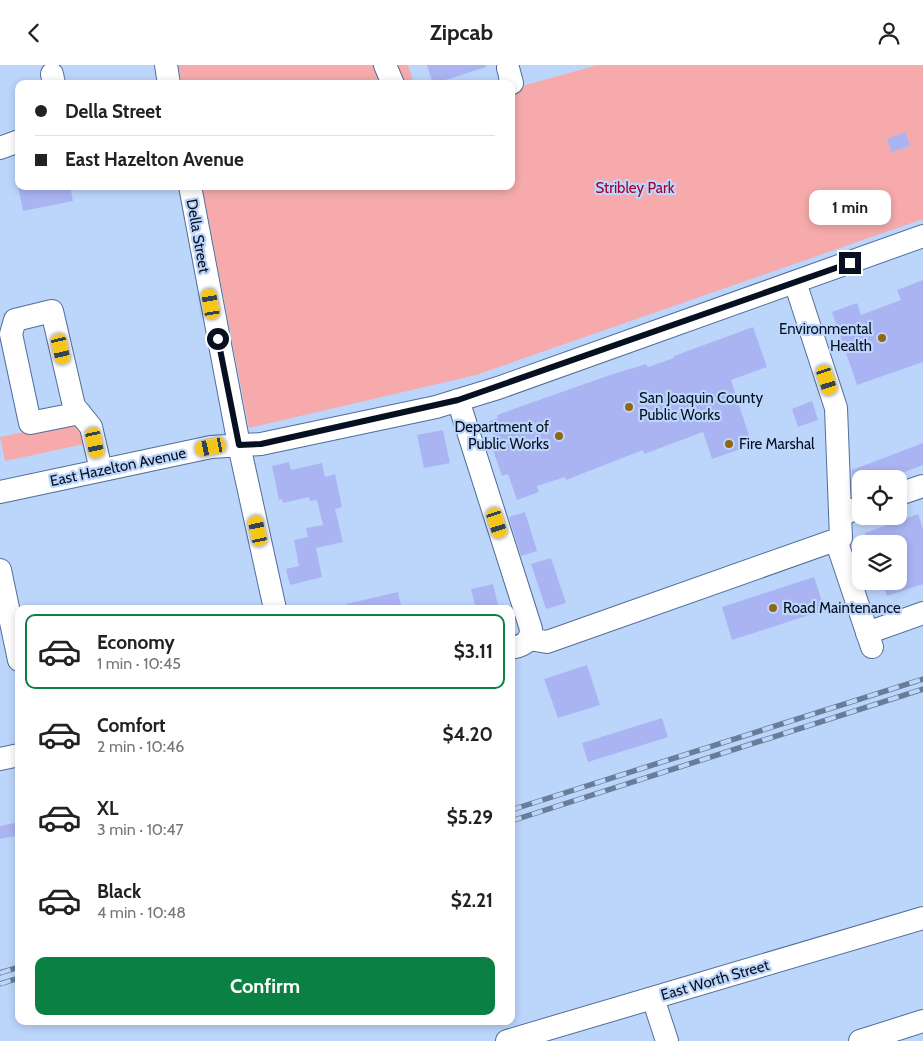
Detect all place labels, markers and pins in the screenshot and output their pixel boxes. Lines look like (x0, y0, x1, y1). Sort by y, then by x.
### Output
place label: Environmental Health (779, 320, 872, 355)
marker: Environmental Health (876, 332, 888, 344)
place label: San Joaquin County Public Works (639, 389, 763, 424)
marker: San Joaquin County Public Works (623, 401, 635, 413)
place label: Department of Public Works (454, 418, 549, 453)
marker: Department of Public Works (553, 430, 565, 442)
place label: Fire Marshal (739, 435, 815, 453)
marker: Fire Marshal (723, 438, 735, 450)
place label: Road Maintenance (783, 599, 901, 617)
marker: Road Maintenance (767, 602, 779, 614)

